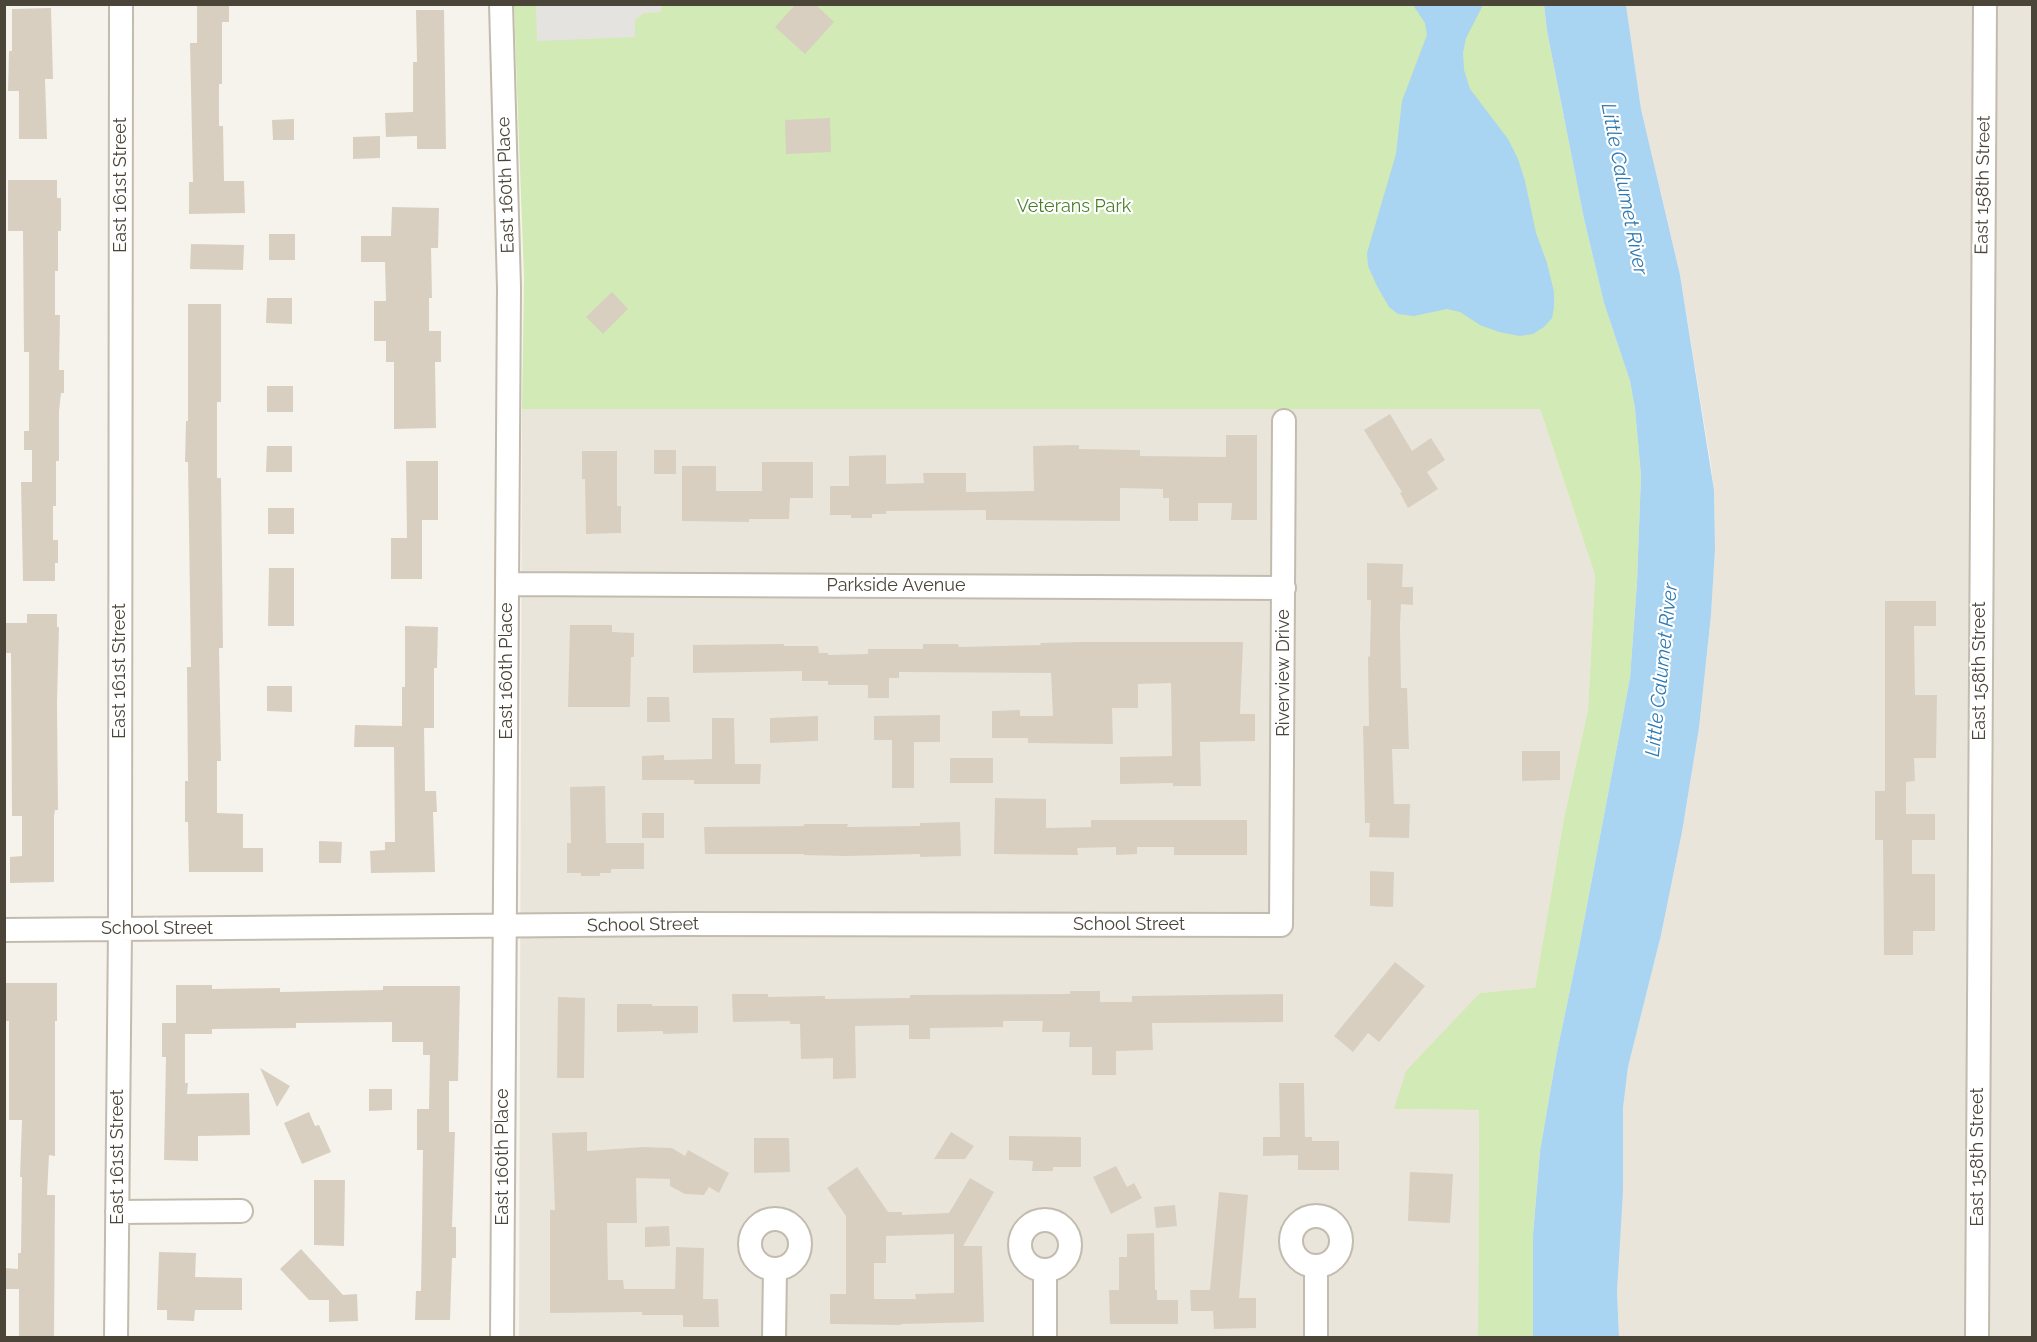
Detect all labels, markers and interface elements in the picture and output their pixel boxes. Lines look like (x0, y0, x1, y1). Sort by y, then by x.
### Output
water label: Little Calumet River (1596, 101, 1652, 277)
street label: East 158th Street (1971, 115, 1995, 255)
street label: East 160th Place (493, 116, 519, 254)
street label: East 161st Street (110, 117, 132, 253)
park label: Veterans Park (1017, 196, 1131, 218)
street label: Parkside Avenue (827, 575, 965, 597)
water label: Little Calumet River (1641, 582, 1683, 758)
street label: East 158th Street (1969, 601, 1991, 741)
street label: East 161st Street (109, 603, 131, 739)
street label: East 160th Place (496, 603, 518, 739)
street label: Riverview Drive (1273, 609, 1295, 737)
street label: School Street (587, 913, 699, 937)
street label: School Street (1073, 914, 1185, 936)
street label: School Street (101, 918, 213, 940)
street label: East 158th Street (1967, 1087, 1989, 1227)
street label: East 161st Street (107, 1089, 129, 1225)
street label: East 160th Place (492, 1089, 514, 1225)

